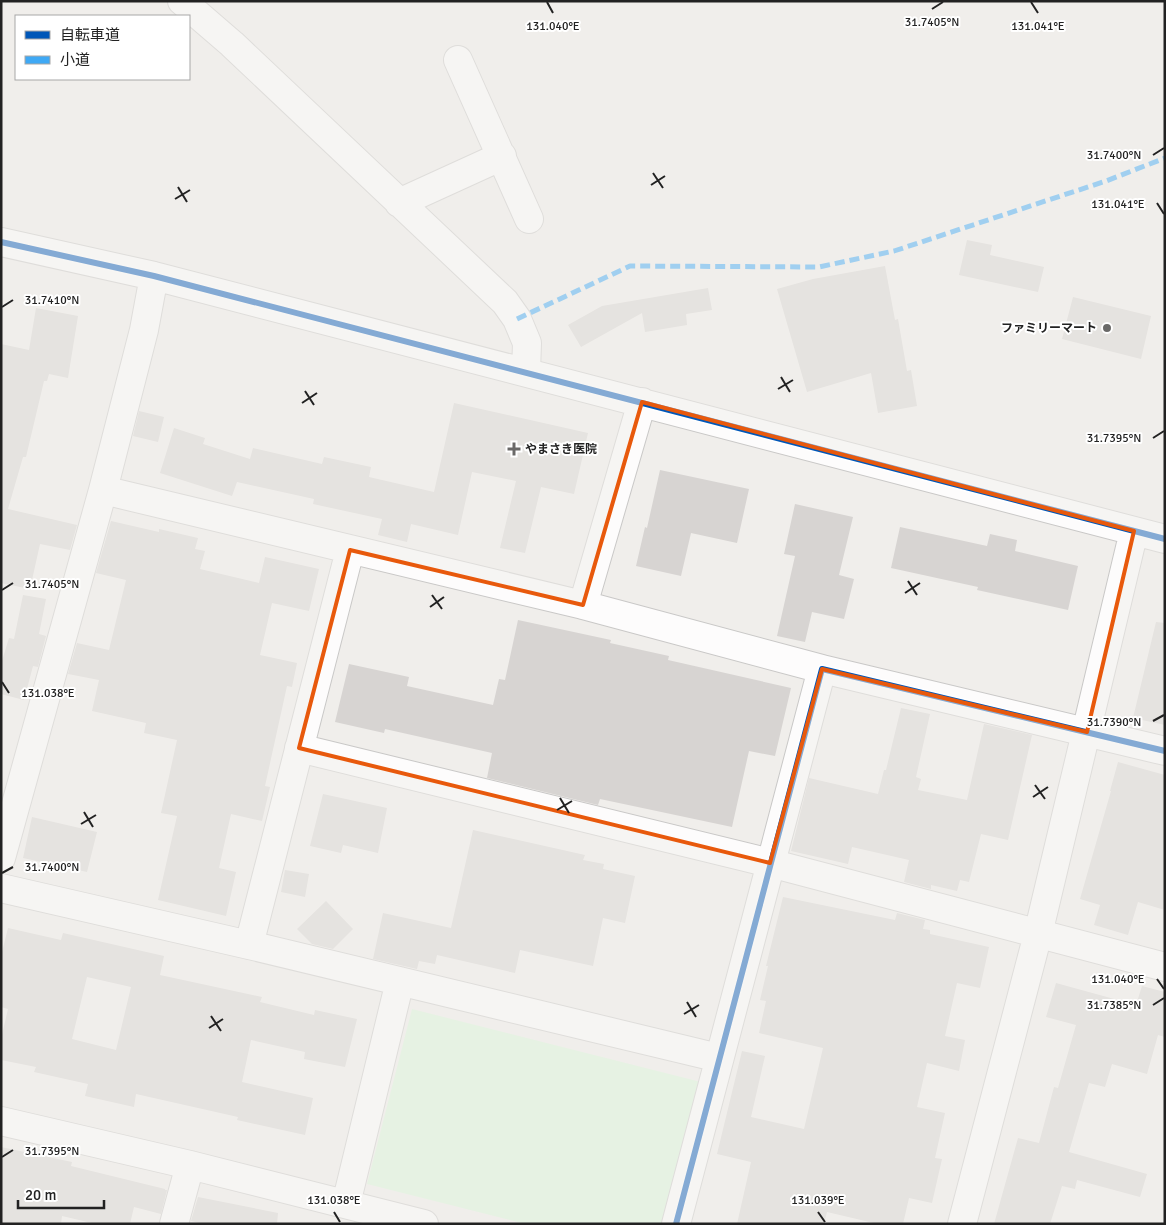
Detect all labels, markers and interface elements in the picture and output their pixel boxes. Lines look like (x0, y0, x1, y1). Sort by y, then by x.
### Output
legend (15, 15, 190, 80)
text: 31.7405°N (905, 15, 959, 30)
text: 131.040°E (526, 19, 580, 34)
text: 131.041°E (1011, 19, 1065, 34)
text: 自転車道 (60, 26, 120, 44)
text: 小道 (60, 51, 90, 69)
text: 31.7400°N (1087, 148, 1141, 163)
text: 131.041°E (1091, 197, 1145, 212)
text: 31.7410°N (25, 293, 79, 308)
place label: ファミリーマート (1001, 321, 1097, 336)
marker: ファミリーマート (1101, 322, 1113, 334)
text: 31.7395°N (1087, 431, 1141, 446)
marker: やまさき医院 (507, 442, 521, 456)
place label: やまさき医院 (525, 442, 597, 457)
text: 31.7405°N (25, 577, 79, 592)
text: 131.038°E (21, 686, 75, 701)
text: 31.7390°N (1087, 715, 1141, 730)
text: 31.7400°N (25, 860, 79, 875)
text: 131.040°E (1091, 972, 1145, 987)
text: 31.7385°N (1087, 998, 1141, 1013)
text: 31.7395°N (25, 1144, 79, 1159)
scale bar (18, 1178, 104, 1210)
text: 20 m (25, 1186, 56, 1204)
text: 131.038°E (307, 1193, 361, 1208)
text: 131.039°E (791, 1193, 845, 1208)

